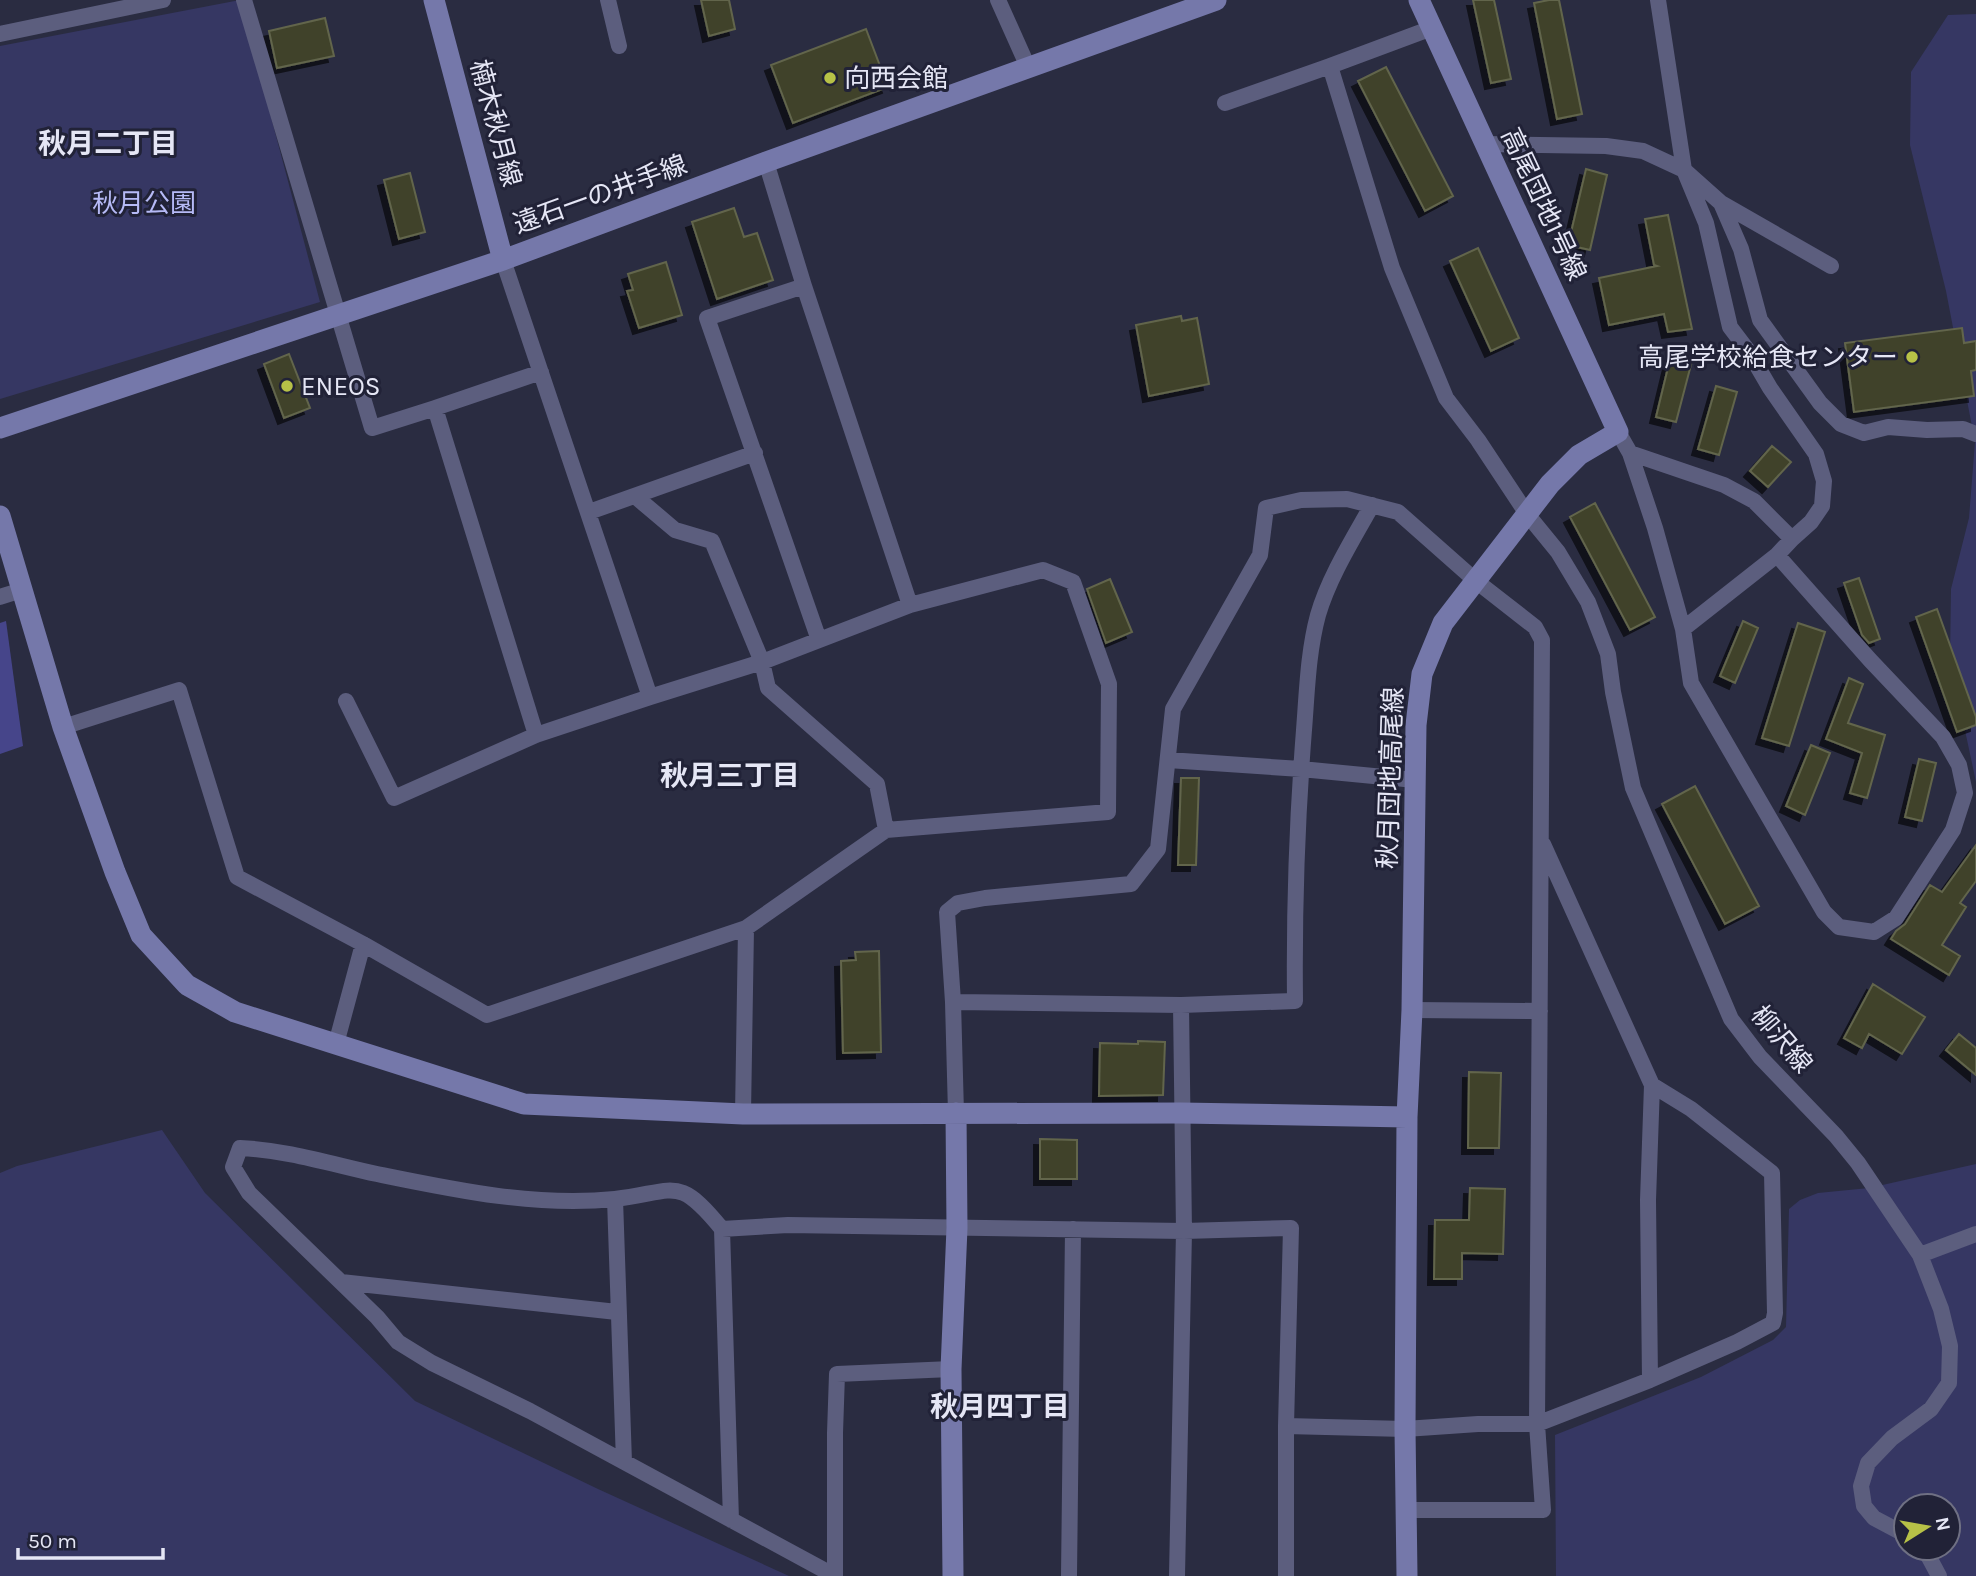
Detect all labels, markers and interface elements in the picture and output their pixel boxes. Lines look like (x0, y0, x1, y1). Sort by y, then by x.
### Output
street label: 楠木秋月線 (464, 56, 527, 190)
place label: 向西会館 (844, 63, 948, 94)
marker: 向西会館 (822, 70, 838, 86)
street label: 高尾団地1号線 (1495, 123, 1592, 285)
district label: 秋月二丁目 (38, 127, 178, 160)
street label: 遠石一の井手線 (509, 149, 691, 240)
park label: 秋月公園 (92, 188, 196, 219)
place label: 高尾学校給食センター (1638, 342, 1898, 373)
marker: 高尾学校給食センター (1904, 349, 1920, 365)
place label: ENEOS (301, 371, 381, 402)
marker: ENEOS (279, 378, 295, 394)
street label: 秋月団地高尾線 (1372, 687, 1409, 870)
district label: 秋月三丁目 (660, 759, 800, 792)
street label: 柳沢線 (1745, 999, 1819, 1079)
district label: 秋月四丁目 (930, 1390, 1070, 1423)
north arrow (1892, 1492, 1962, 1562)
text: N (1931, 1515, 1955, 1533)
scale bar (18, 1516, 163, 1560)
text: 50 m (28, 1529, 77, 1553)

